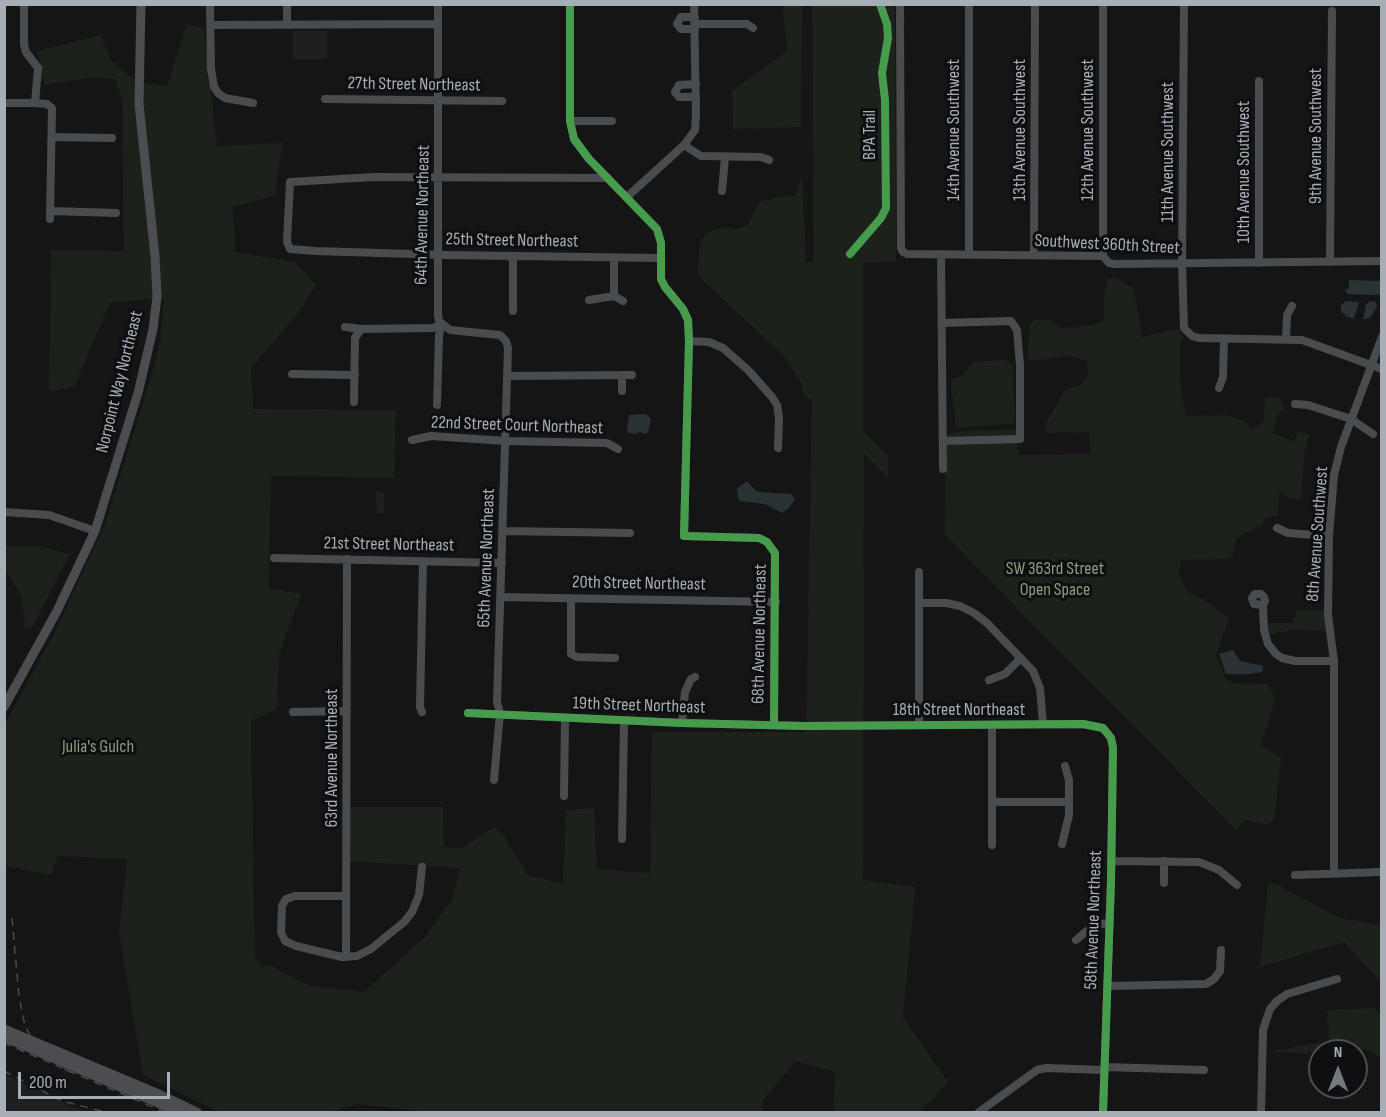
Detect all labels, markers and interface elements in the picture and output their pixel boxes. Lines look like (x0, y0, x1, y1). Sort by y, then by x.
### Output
street label: 14th Avenue Southwest (943, 59, 965, 201)
street label: 13th Avenue Southwest (1009, 59, 1031, 201)
street label: 12th Avenue Southwest (1077, 59, 1099, 201)
street label: 9th Avenue Southwest (1305, 68, 1327, 204)
street label: 27th Street Northeast (347, 73, 481, 97)
street label: 11th Avenue Southwest (1157, 82, 1179, 222)
street label: 10th Avenue Southwest (1233, 101, 1255, 243)
street label: BPA Trail (859, 110, 881, 160)
street label: 64th Avenue Northeast (411, 145, 435, 285)
street label: 25th Street Northeast (445, 229, 579, 253)
street label: Southwest 360th Street (1034, 230, 1180, 260)
street label: Norpoint Way Northeast (92, 309, 148, 455)
street label: 22nd Street Court Northeast (430, 412, 604, 440)
street label: 8th Avenue Southwest (1302, 465, 1334, 603)
street label: 65th Avenue Northeast (474, 488, 500, 628)
street label: 21st Street Northeast (323, 533, 455, 557)
park label: SW 363rd Street Open Space (1006, 558, 1104, 600)
street label: 68th Avenue Northeast (748, 564, 772, 704)
street label: 20th Street Northeast (572, 572, 706, 596)
street label: 63rd Avenue Northeast (321, 689, 343, 827)
street label: 19th Street Northeast (572, 693, 706, 719)
street label: 18th Street Northeast (893, 699, 1025, 721)
park label: Julia's Gulch (62, 736, 134, 758)
street label: 58th Avenue Northeast (1081, 850, 1107, 990)
north arrow (1308, 1039, 1368, 1099)
text: N (1334, 1043, 1342, 1062)
scale bar (21, 1060, 172, 1098)
text: 200 m (29, 1072, 67, 1093)

